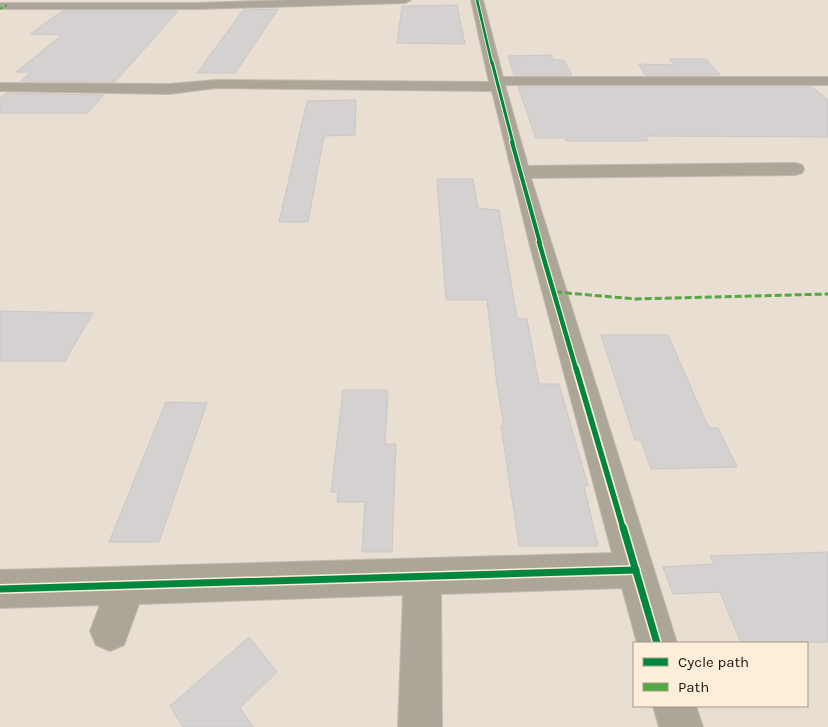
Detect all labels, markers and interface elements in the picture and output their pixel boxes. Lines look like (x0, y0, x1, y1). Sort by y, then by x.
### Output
legend (633, 642, 808, 707)
text: Cycle path (678, 653, 749, 671)
text: Path (678, 678, 709, 696)

